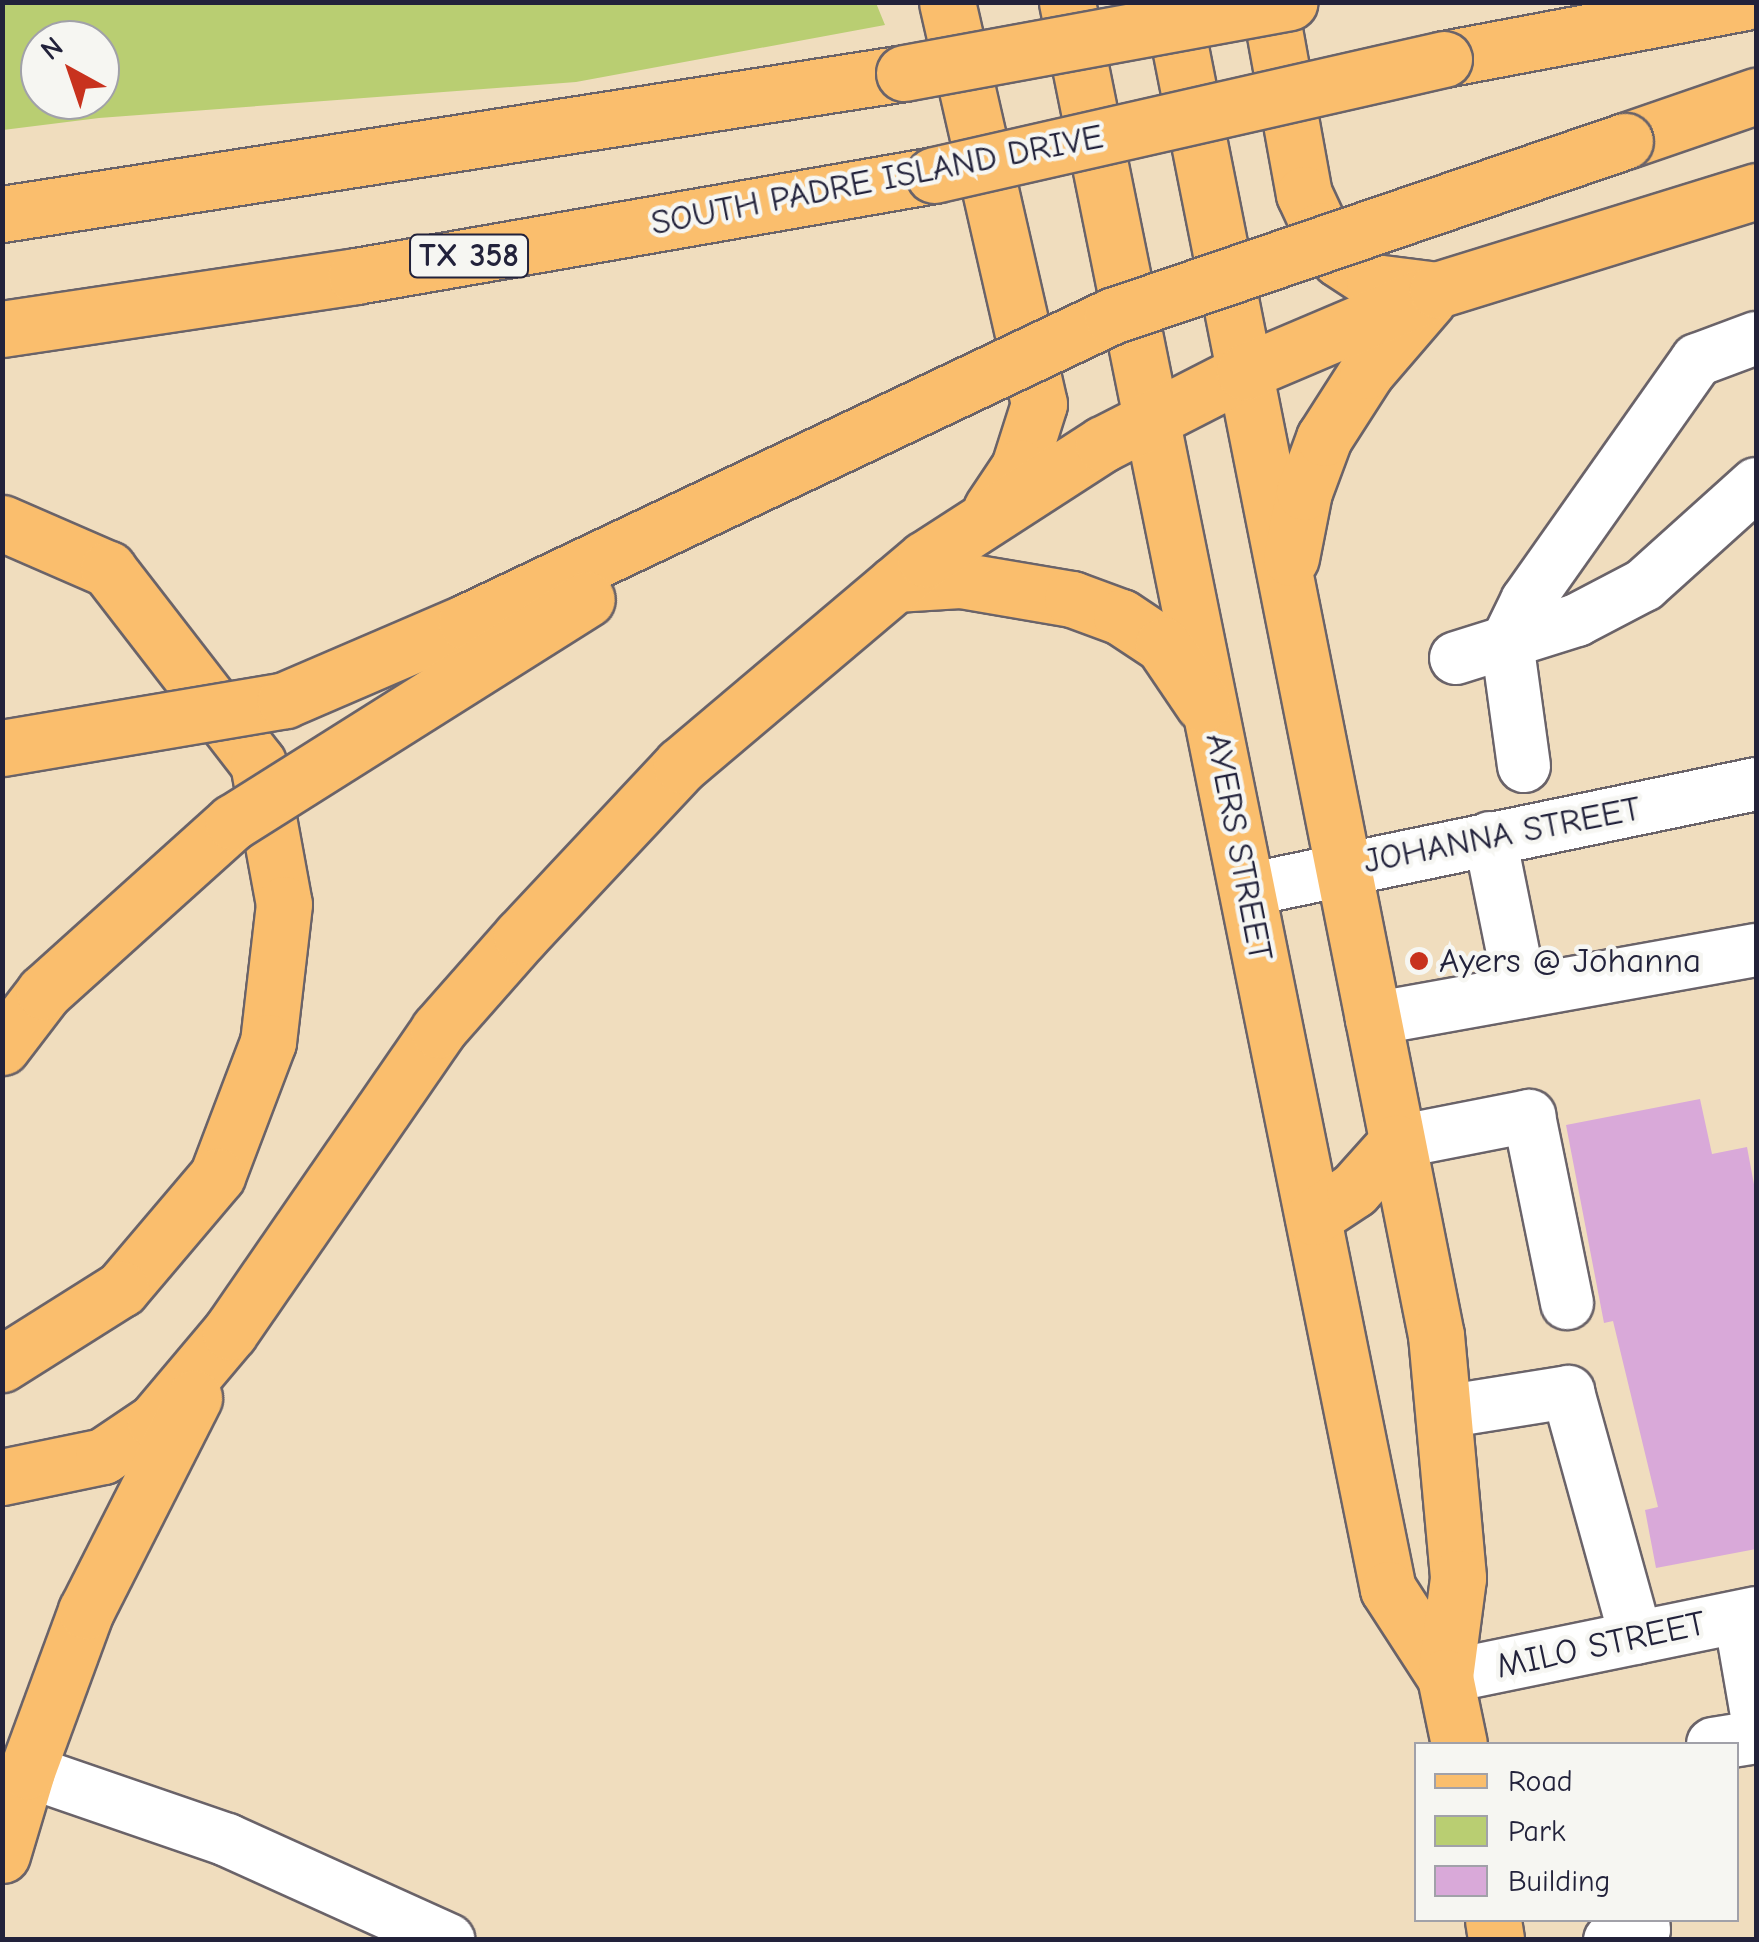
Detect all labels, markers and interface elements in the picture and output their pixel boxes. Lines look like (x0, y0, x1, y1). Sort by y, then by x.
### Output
north arrow (20, 20, 120, 120)
text: N (35, 30, 69, 67)
street label: SOUTH PADRE ISLAND DRIVE (647, 116, 1107, 244)
road number: TX 358 (409, 229, 529, 283)
street label: AYERS STREET (1196, 730, 1282, 964)
street label: JOHANNA STREET (1360, 788, 1644, 882)
place label: Ayers @ Johanna (1439, 940, 1701, 982)
marker: Ayers @ Johanna (1408, 950, 1430, 972)
street label: MILO STREET (1493, 1602, 1709, 1688)
legend (1414, 1742, 1739, 1922)
text: Road (1508, 1764, 1573, 1799)
text: Park (1508, 1814, 1565, 1849)
text: Building (1508, 1864, 1611, 1899)

